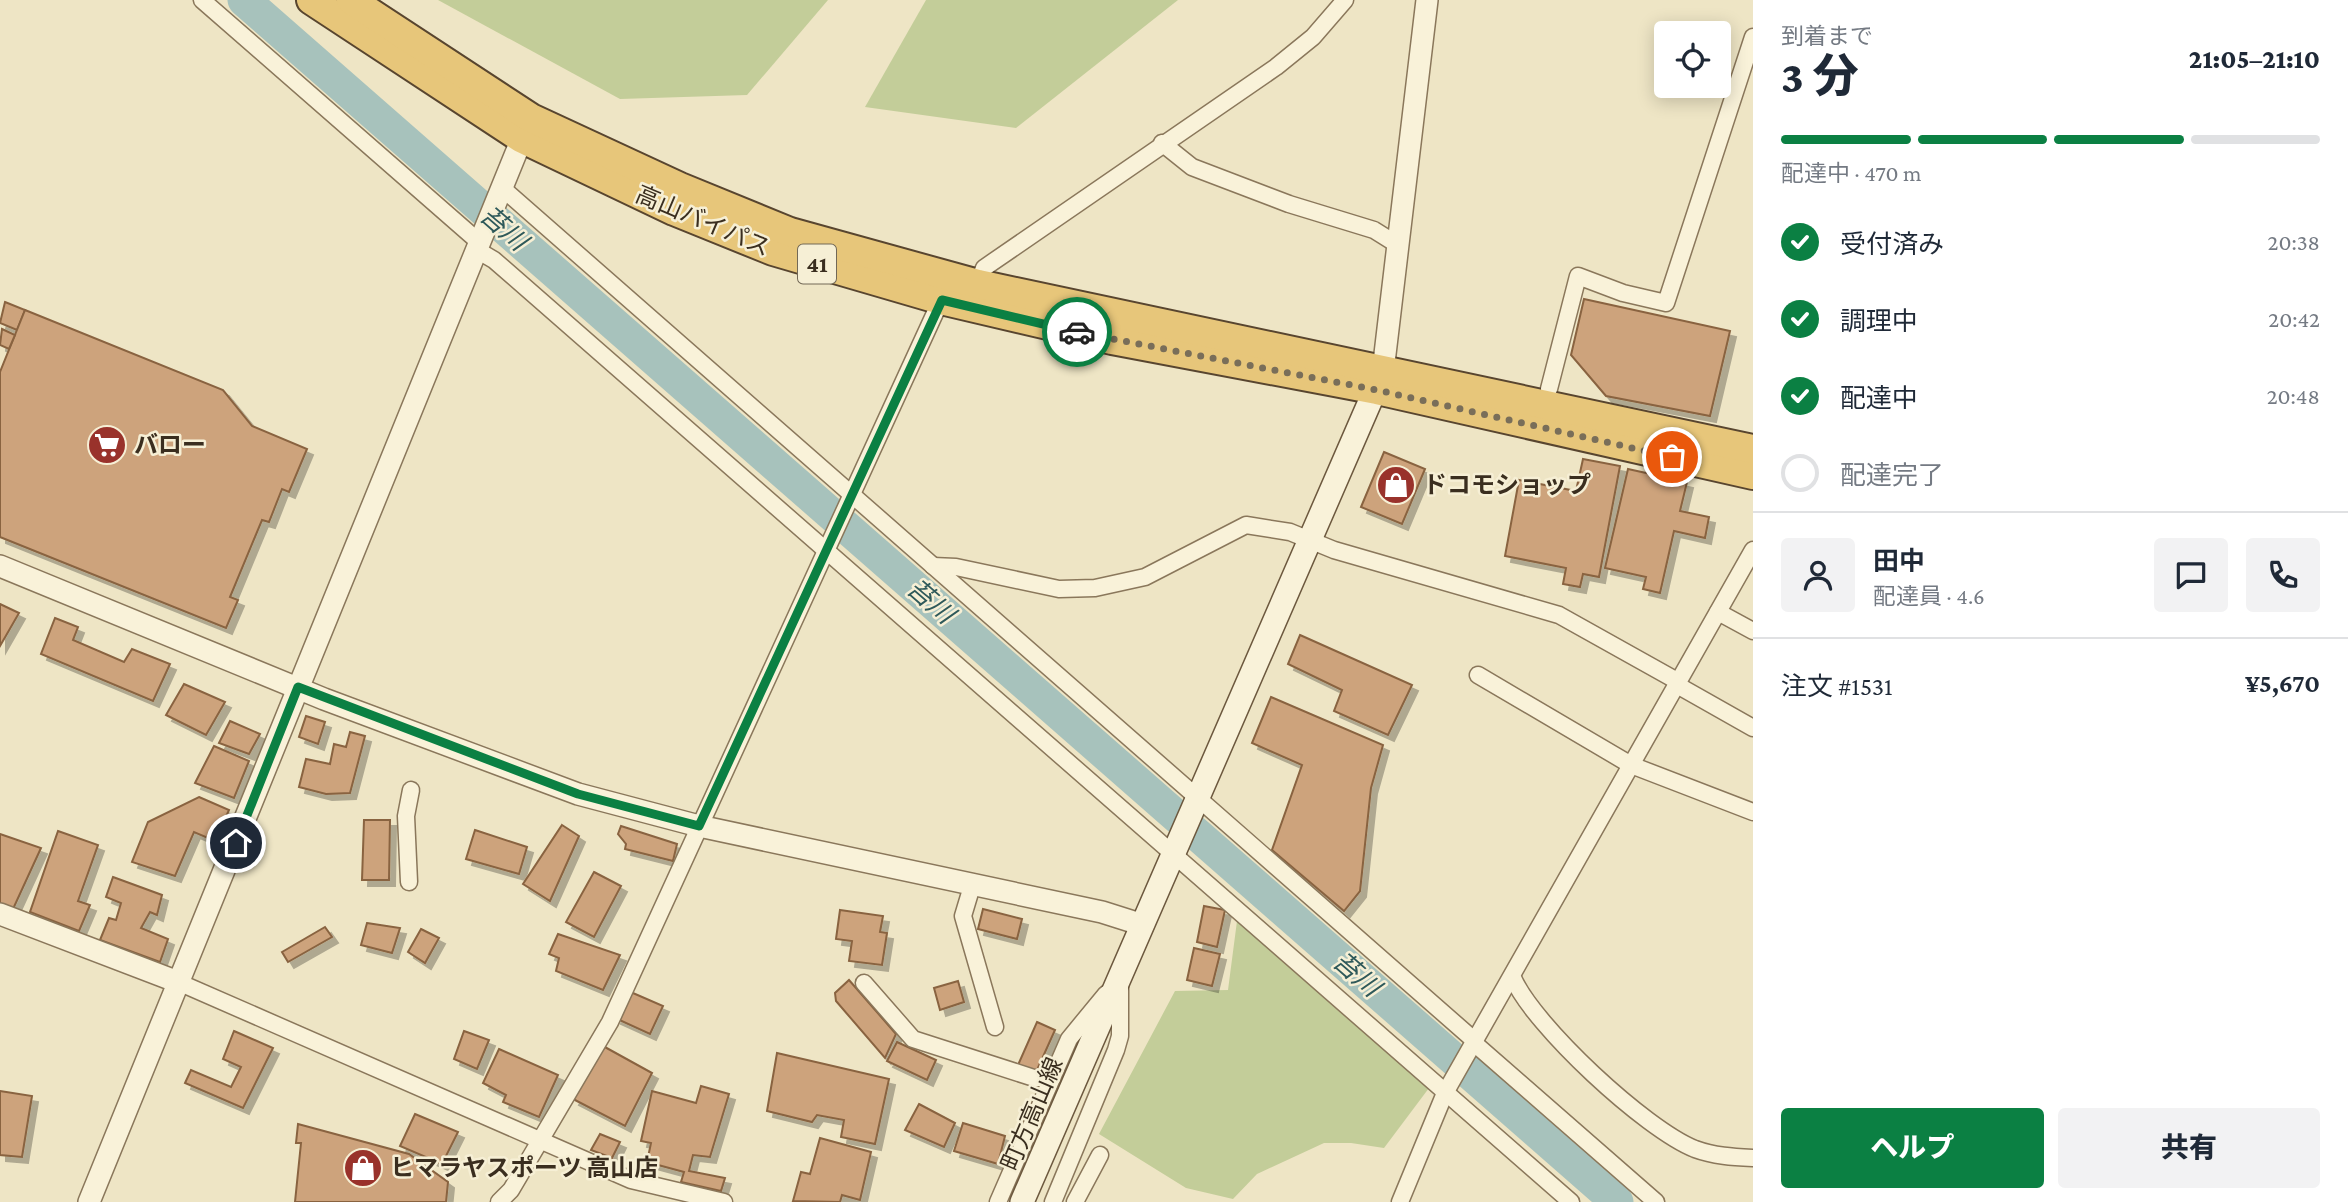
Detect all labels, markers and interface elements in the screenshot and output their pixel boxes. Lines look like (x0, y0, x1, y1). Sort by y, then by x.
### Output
map controls (1654, 21, 1731, 98)
button: locate (1654, 21, 1731, 98)
text: 到着まで (1781, 23, 1873, 49)
text: 21:05–21:10 (2189, 45, 2320, 74)
text: 3 分 (1781, 51, 1859, 102)
text: 配達中 · 470 m (1781, 160, 1921, 186)
street label: 高山バイパス (632, 180, 775, 261)
water label: 苔川 (475, 200, 535, 258)
icon: check (1781, 223, 1819, 261)
text: 20:38 (2267, 229, 2320, 255)
text: 受付済み (1840, 230, 1944, 259)
road number: 41 (798, 244, 836, 284)
courier (1042, 297, 1112, 367)
icon: check (1781, 300, 1819, 338)
text: 20:42 (2268, 306, 2320, 332)
text: 調理中 (1840, 307, 1918, 336)
icon: car (1058, 313, 1096, 351)
icon: check (1781, 377, 1819, 415)
text: 20:48 (2267, 383, 2320, 409)
text: 配達中 (1840, 384, 1918, 413)
supermarket icon: バロー (86, 424, 128, 466)
pin (1642, 427, 1702, 487)
place label: バロー (134, 431, 206, 458)
icon: bag (1653, 438, 1691, 476)
text: 配達完了 (1840, 461, 1944, 490)
shop icon: ドコモショップ (1375, 464, 1417, 506)
place label: ドコモショップ (1423, 471, 1591, 498)
button: person (1781, 538, 1855, 612)
button: chat (2154, 538, 2228, 612)
button: phone (2246, 538, 2320, 612)
text: 田中 (1873, 547, 1925, 576)
water label: 苔川 (902, 573, 962, 631)
text: 配達員 · 4.6 (1873, 583, 1985, 609)
text: ¥5,670 (2245, 669, 2320, 698)
text: 注文 #1531 (1781, 672, 1893, 701)
pin (206, 813, 266, 873)
icon: home (217, 824, 255, 862)
water label: 苔川 (1328, 946, 1388, 1004)
street label: 町方高山線 (996, 1053, 1067, 1174)
button: ヘルプ (1781, 1108, 2044, 1188)
button: 共有 (2058, 1108, 2320, 1188)
shop icon: ヒマラヤスポーツ 高山店 (342, 1147, 384, 1189)
place label: ヒマラヤスポーツ 高山店 (390, 1154, 658, 1181)

